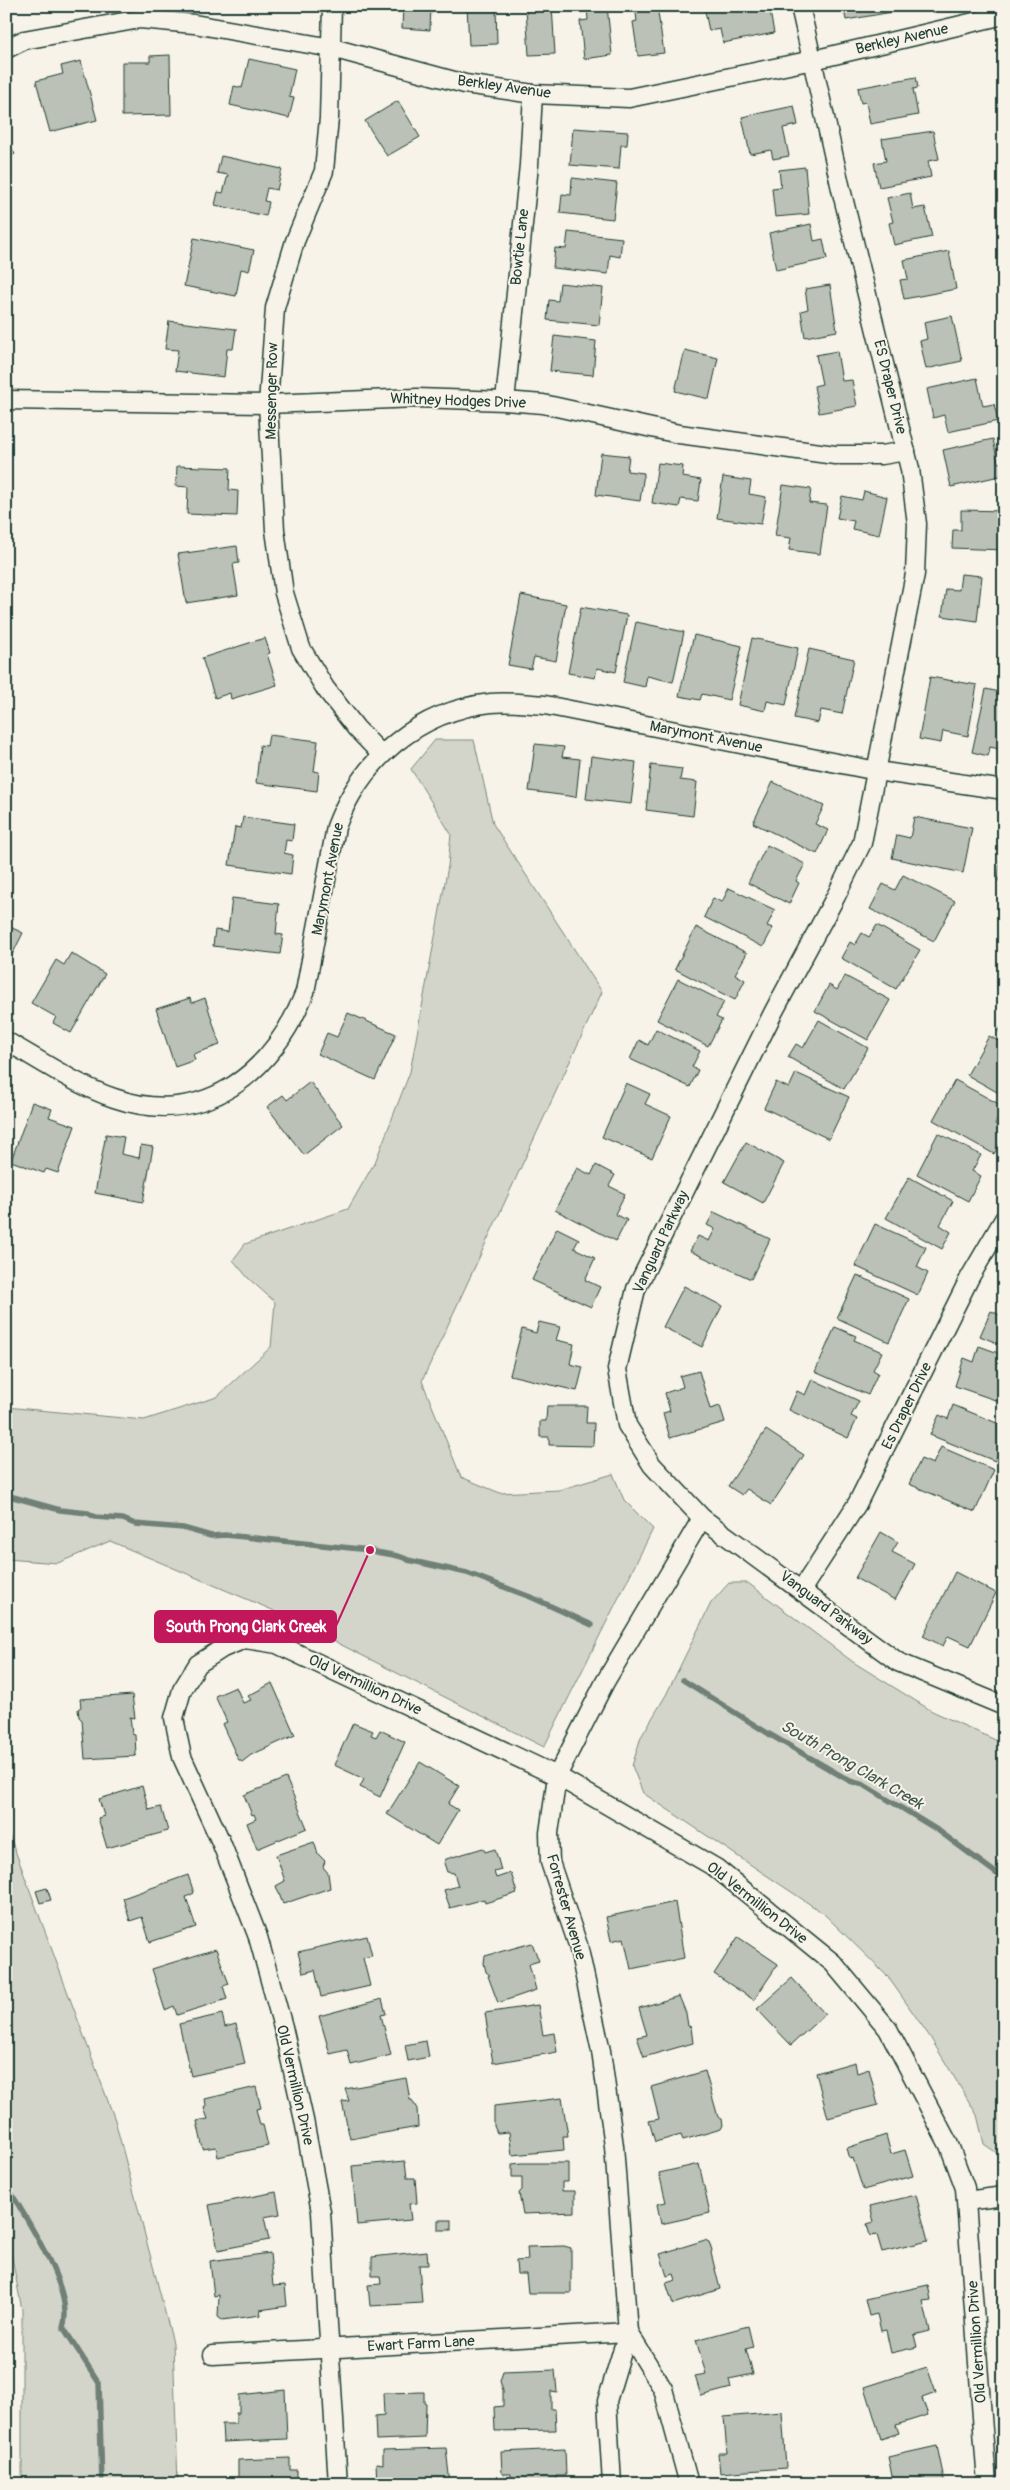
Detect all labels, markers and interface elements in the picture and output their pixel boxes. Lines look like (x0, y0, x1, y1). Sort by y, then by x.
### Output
street label: Berkley Avenue (854, 19, 951, 59)
street label: Berkley Avenue (456, 71, 553, 103)
street label: Bowtie Lane (507, 207, 534, 286)
street label: ES Draper Drive (869, 338, 911, 437)
street label: Messenger Row (262, 342, 282, 440)
street label: Whitney Hodges Drive (390, 389, 527, 413)
street label: Marymont Avenue (648, 717, 765, 757)
street label: Marymont Avenue (308, 820, 348, 937)
street label: Vanguard Parkway (629, 1187, 693, 1297)
street label: Es Draper Drive (878, 1359, 937, 1453)
street label: Vanguard Parkway (776, 1567, 877, 1649)
callout: South Prong Clark Creek (155, 1611, 336, 1642)
text: South Prong Clark Creek (166, 1617, 327, 1637)
street label: Old Vermillion Drive (305, 1650, 425, 1720)
water label: South Prong Clark Creek (777, 1716, 928, 1815)
street label: Forrester Avenue (542, 1852, 590, 1963)
street label: Old Vermillion Drive (703, 1858, 812, 1949)
street label: Old Vermillion Drive (272, 2023, 318, 2148)
street label: Old Vermillion Drive (963, 2279, 991, 2404)
street label: Ewart Farm Lane (367, 2332, 476, 2356)

